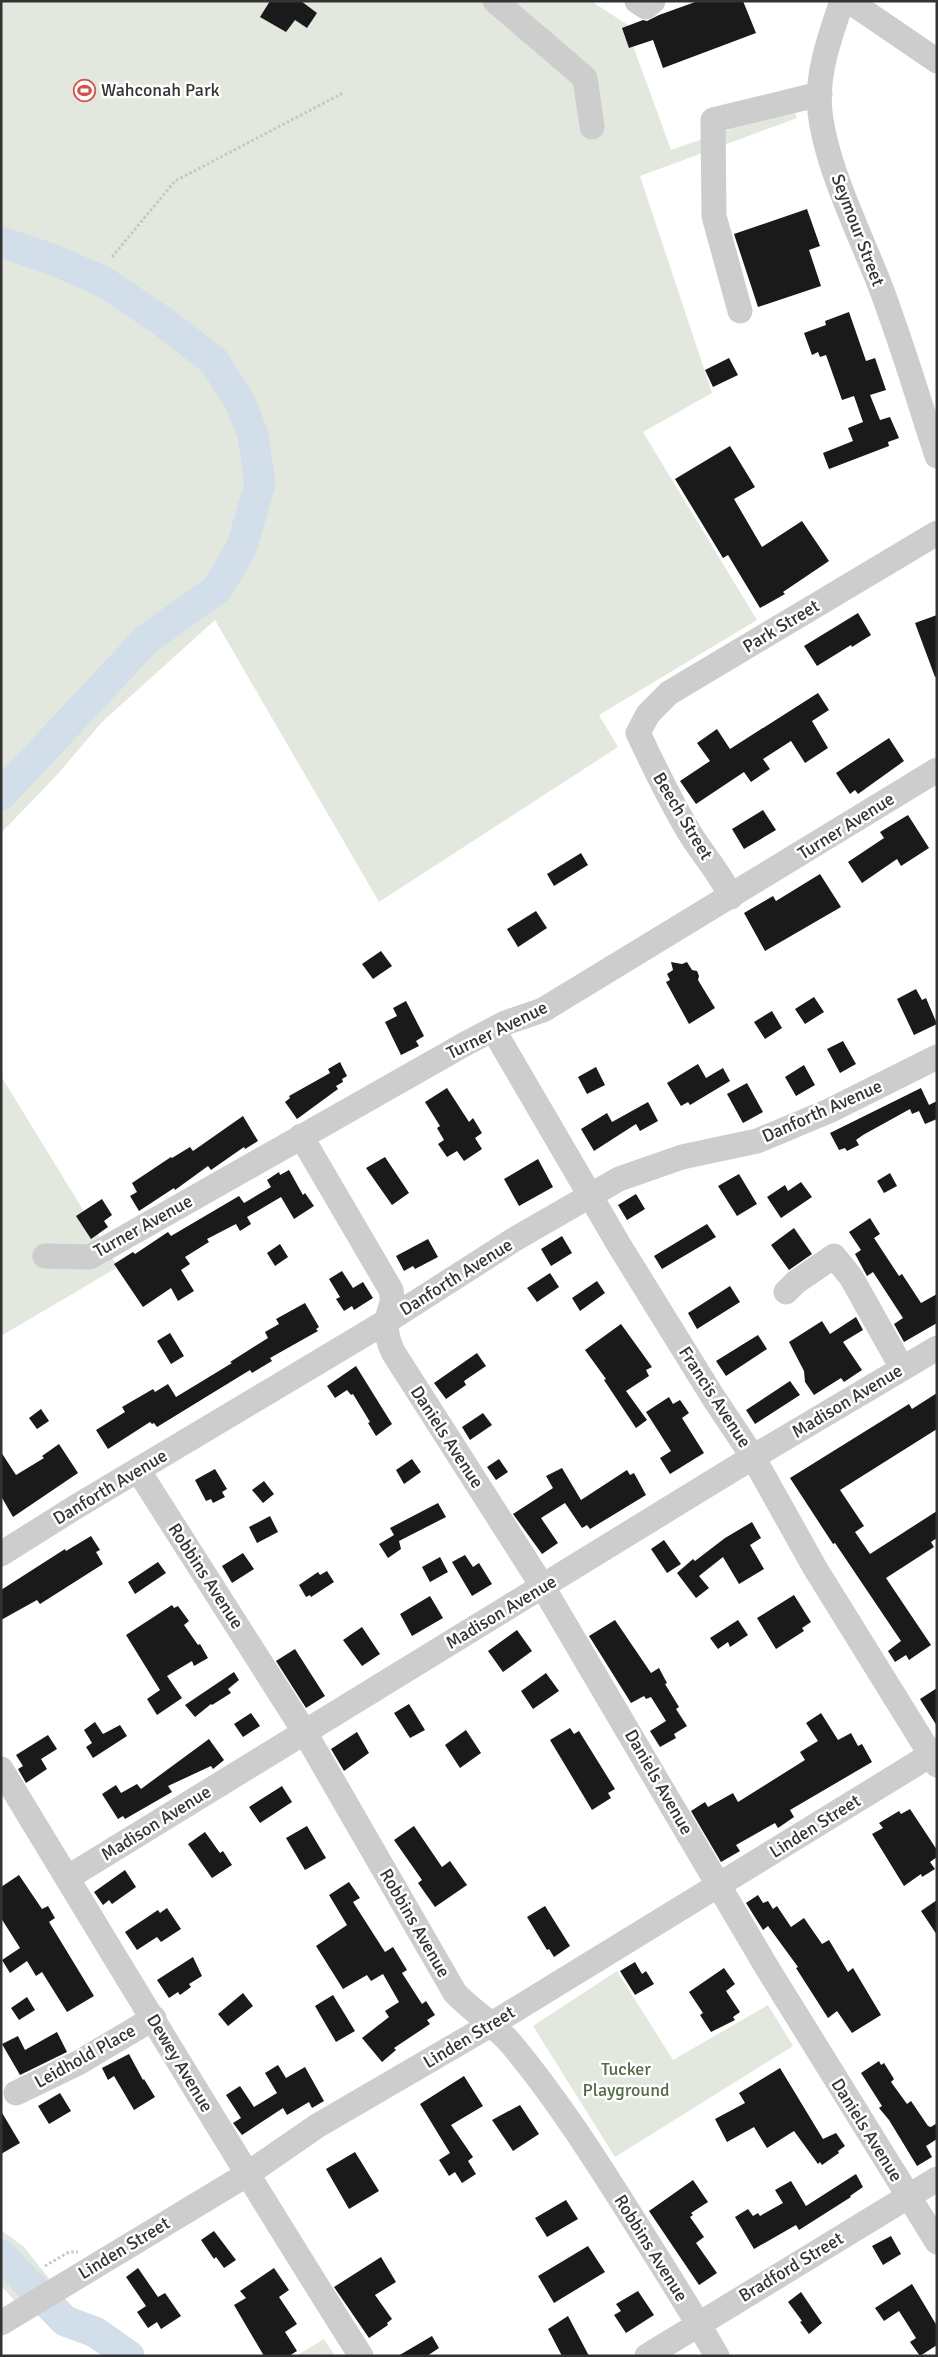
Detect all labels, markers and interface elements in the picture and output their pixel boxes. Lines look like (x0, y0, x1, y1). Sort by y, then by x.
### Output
sports icon: Wahconah Park (73, 78, 97, 102)
place label: Wahconah Park (101, 79, 220, 101)
street label: Seymour Street (827, 171, 889, 289)
street label: Park Street (739, 595, 823, 657)
street label: Beech Street (648, 768, 718, 864)
street label: Turner Avenue (794, 788, 898, 864)
street label: Turner Avenue (443, 996, 551, 1064)
street label: Danforth Avenue (759, 1075, 885, 1147)
street label: Turner Avenue (90, 1190, 196, 1262)
street label: Danforth Avenue (395, 1233, 517, 1321)
street label: Francis Avenue (674, 1342, 756, 1452)
street label: Madison Avenue (788, 1359, 906, 1443)
street label: Daniels Avenue (406, 1382, 488, 1492)
street label: Danforth Avenue (49, 1444, 171, 1530)
street label: Robbins Avenue (164, 1519, 248, 1633)
street label: Madison Avenue (442, 1570, 560, 1654)
street label: Daniels Avenue (620, 1726, 698, 1838)
street label: Madison Avenue (97, 1780, 215, 1866)
street label: Linden Street (765, 1789, 865, 1863)
street label: Robbins Avenue (375, 1865, 455, 1981)
street label: Linden Street (419, 2001, 519, 2073)
street label: Dewey Avenue (142, 2010, 218, 2116)
street label: Leidhold Place (31, 2019, 139, 2093)
park label: Tucker Playground (582, 2058, 670, 2101)
street label: Daniels Avenue (826, 2074, 908, 2186)
street label: Robbins Avenue (609, 2191, 693, 2305)
street label: Linden Street (74, 2212, 174, 2284)
street label: Bradford Street (735, 2227, 847, 2307)

